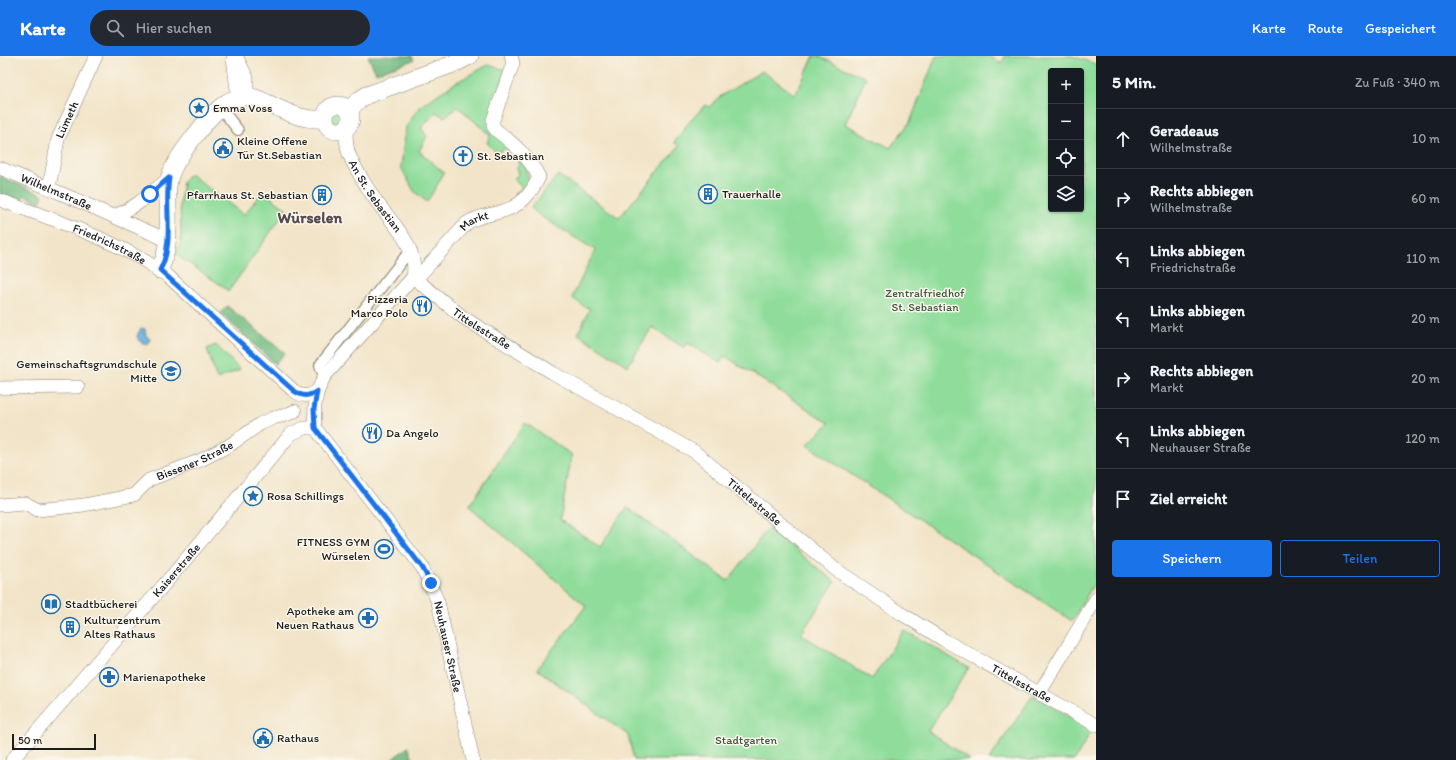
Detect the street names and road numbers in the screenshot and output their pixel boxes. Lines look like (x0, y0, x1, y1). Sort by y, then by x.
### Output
street label: Lümeth (52, 98, 82, 141)
street label: An St. Sebastian (346, 157, 405, 235)
street label: Wilhelmstraße (19, 170, 94, 213)
street label: Markt (456, 208, 490, 234)
street label: Friedrichstraße (71, 221, 149, 267)
street label: Tittelsstraße (450, 305, 514, 352)
street label: Bissener Straße (154, 437, 236, 484)
street label: Tittelsstraße (724, 475, 785, 529)
street label: Kaiserstraße (149, 540, 203, 600)
street label: Neuhauser Straße (431, 600, 465, 694)
street label: Tittelsstraße (989, 661, 1054, 706)

